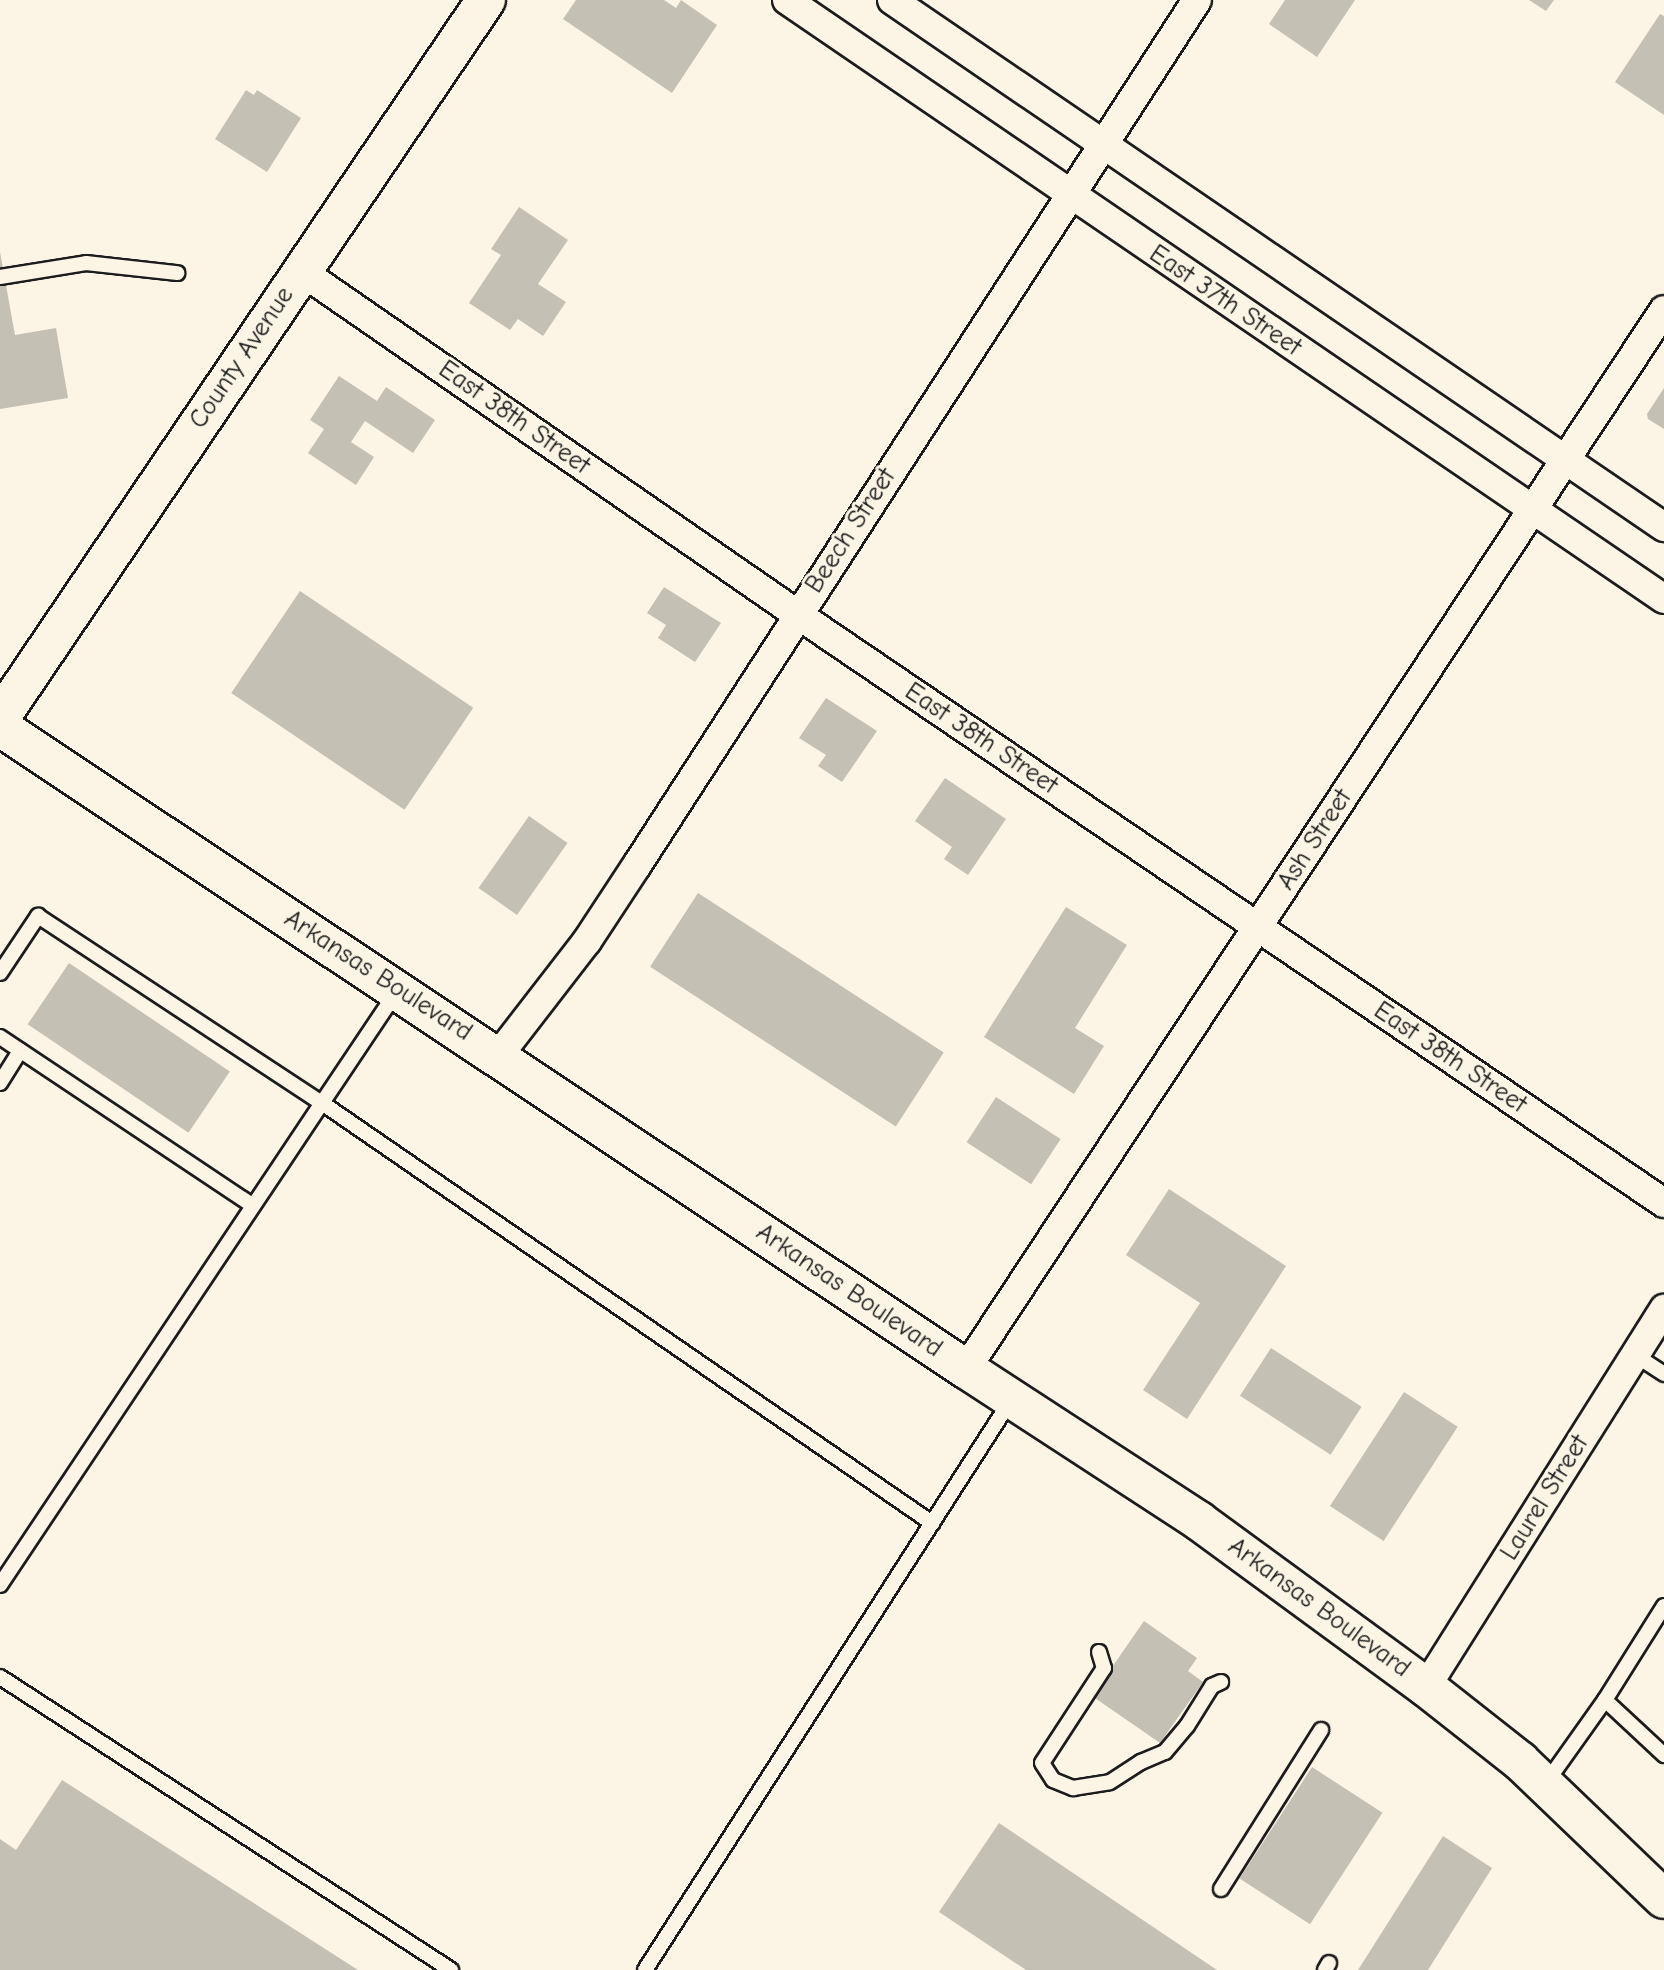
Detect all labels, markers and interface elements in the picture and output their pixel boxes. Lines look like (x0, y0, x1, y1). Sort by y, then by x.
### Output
street label: East 37th Street (1143, 239, 1307, 363)
street label: County Avenue (183, 281, 301, 435)
street label: East 38th Street (432, 354, 596, 482)
street label: Beech Street (799, 463, 903, 599)
street label: East 38th Street (899, 676, 1063, 802)
street label: Ash Street (1271, 784, 1359, 896)
street label: Arkansas Boulevard (278, 904, 478, 1048)
street label: East 38th Street (1368, 995, 1532, 1121)
street label: Arkansas Boulevard (750, 1217, 948, 1365)
street label: Laurel Street (1494, 1430, 1596, 1566)
street label: Arkansas Boulevard (1222, 1531, 1416, 1685)

